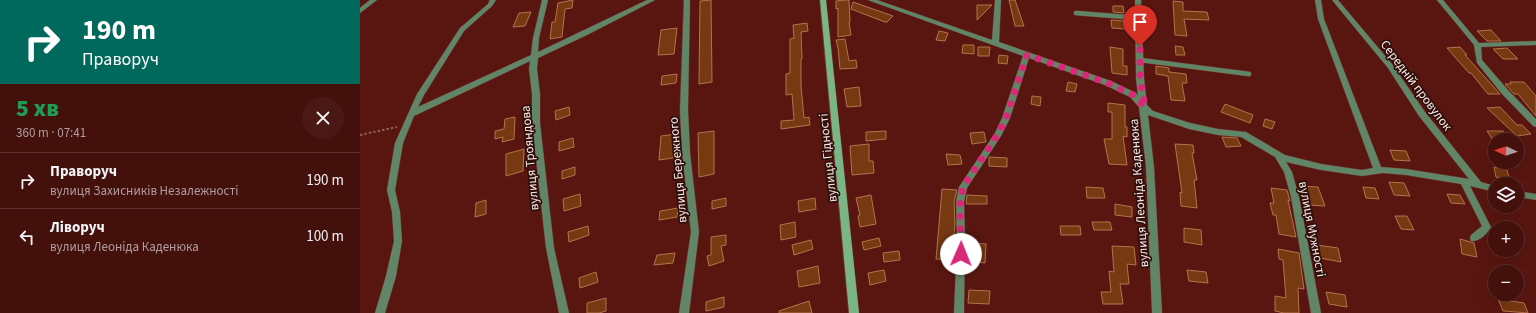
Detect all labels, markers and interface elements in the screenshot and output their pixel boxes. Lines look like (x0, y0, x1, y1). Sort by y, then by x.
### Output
pin (1123, 5, 1157, 46)
text: 190 m (82, 10, 156, 50)
icon: arrive (1129, 11, 1151, 33)
icon: right (16, 16, 68, 68)
street label: Середній провулок (1376, 37, 1457, 135)
text: Праворуч (82, 47, 159, 72)
text: 5 хв (16, 91, 59, 126)
button: close (302, 97, 344, 139)
street label: вулиця Трояндова (516, 105, 544, 211)
street label: вулиця Гідності (814, 113, 842, 203)
street label: вулиця Бережного (664, 116, 692, 224)
street label: вулиця Леоніда Каденюка (1125, 118, 1153, 268)
text: 360 m · 07:41 (16, 124, 86, 142)
north arrow (1488, 133, 1524, 169)
map controls (1488, 133, 1524, 301)
text: Праворуч (50, 161, 117, 182)
icon: right (16, 170, 38, 192)
text: 190 m (306, 170, 344, 191)
button: layers (1488, 177, 1524, 213)
street label: вулиця Мужності (1294, 180, 1330, 279)
text: вулиця Захисників Незалежності (50, 182, 239, 200)
text: Ліворуч (50, 217, 105, 238)
button: + (1488, 221, 1524, 257)
icon: left (16, 226, 38, 248)
text: 100 m (306, 226, 344, 247)
position arrow (940, 233, 982, 275)
text: вулиця Леоніда Каденюка (50, 238, 199, 256)
button: − (1488, 265, 1524, 301)

